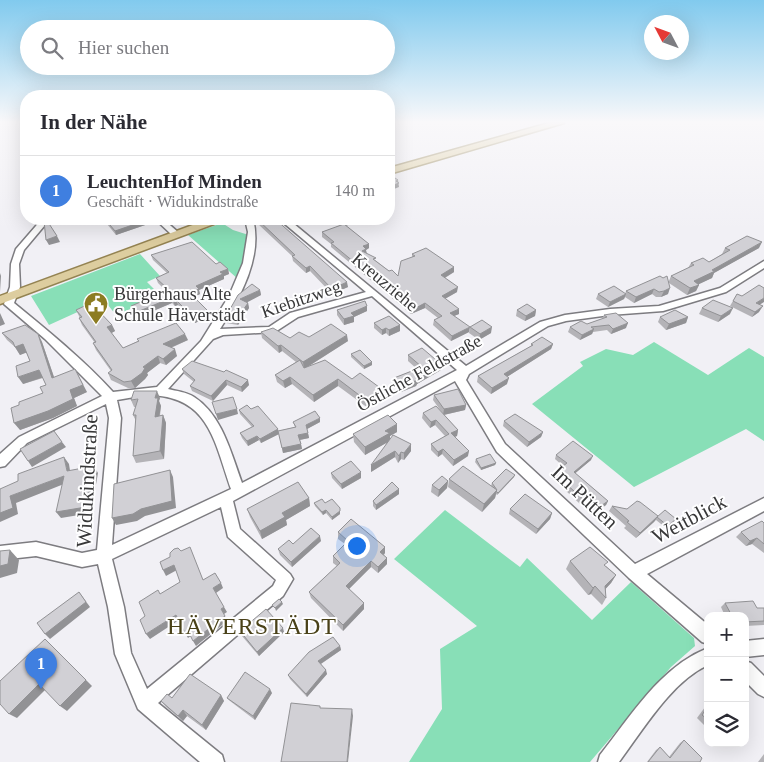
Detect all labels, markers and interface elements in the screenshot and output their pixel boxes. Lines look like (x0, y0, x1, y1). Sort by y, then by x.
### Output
north arrow (644, 15, 689, 60)
search box (20, 20, 395, 75)
icon: search (38, 34, 66, 62)
text: Hier suchen (78, 37, 169, 58)
text: In der Nähe (40, 110, 147, 134)
text: LeuchtenHof Minden (87, 171, 262, 192)
text: 1 (52, 182, 60, 199)
text: 140 m (335, 182, 375, 199)
text: Geschäft · Widukindstraße (87, 193, 258, 210)
street label: Kreuzriehe (348, 249, 422, 315)
street label: Kiebitzweg (259, 276, 343, 322)
place label: Bürgerhaus Alte Schule Häverstädt (114, 284, 245, 325)
public building icon: Bürgerhaus Alte Schule Häverstädt (83, 291, 109, 325)
street label: Östliche Feldstraße (353, 330, 485, 416)
street label: Widukindstraße (72, 414, 102, 548)
street label: Im Pütten (547, 460, 624, 534)
street label: Weitblick (648, 489, 731, 549)
your location (344, 533, 370, 559)
map controls (704, 612, 749, 747)
button: + (704, 612, 749, 657)
district label: HÄVERSTÄDT (167, 613, 337, 639)
pin: 1 (25, 648, 57, 689)
button: − (704, 657, 749, 702)
button: layers (704, 702, 749, 747)

